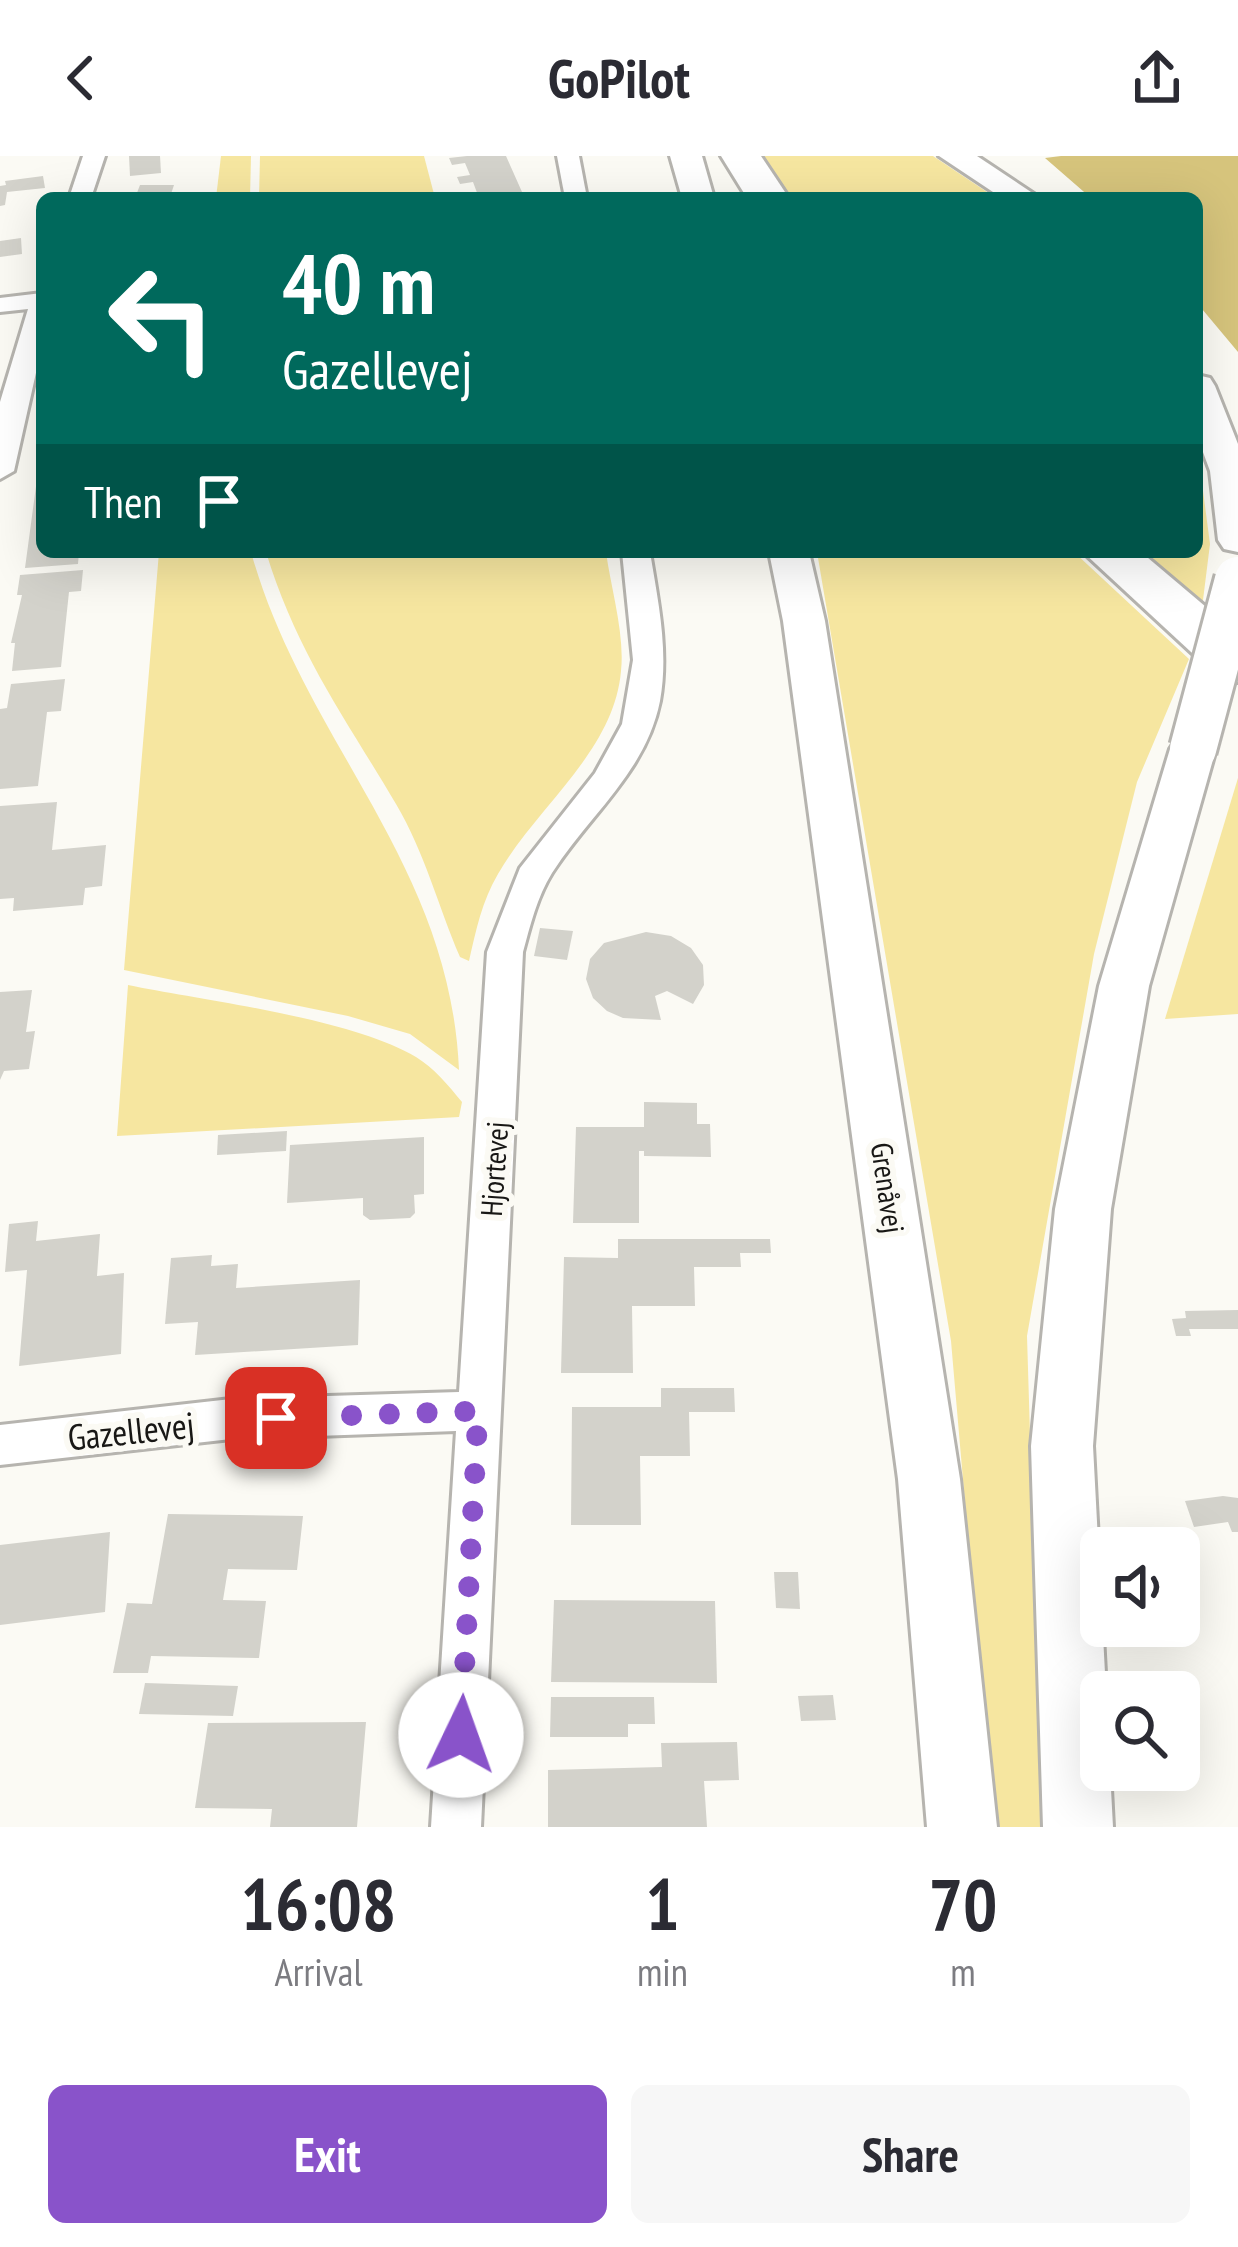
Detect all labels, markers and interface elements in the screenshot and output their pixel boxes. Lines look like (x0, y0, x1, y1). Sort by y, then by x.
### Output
text: GoPilot (548, 43, 690, 113)
icon: back (48, 45, 114, 111)
icon: share (1124, 45, 1190, 111)
text: 40 m (282, 228, 435, 337)
icon: left (84, 240, 240, 396)
text: Gazellevej (282, 334, 473, 404)
icon: arrive (186, 468, 252, 534)
text: Then (84, 472, 162, 530)
street label: Hjortevej (471, 1120, 516, 1218)
street label: Grenåvej (863, 1140, 914, 1236)
pin (225, 1367, 327, 1469)
icon: arrive (243, 1385, 309, 1451)
street label: Gazellevej (65, 1400, 197, 1461)
map controls (1080, 1527, 1200, 1791)
button: sound (1080, 1527, 1200, 1647)
button: search (1080, 1671, 1200, 1791)
position arrow (398, 1672, 524, 1798)
text: 16:08 (241, 1857, 396, 1950)
text: 1 (645, 1857, 680, 1950)
text: 70 (929, 1857, 997, 1950)
text: Arrival (274, 1946, 363, 1997)
text: min (637, 1946, 688, 1997)
text: m (950, 1946, 976, 1997)
button: Exit (48, 2085, 607, 2223)
button: Share (631, 2085, 1190, 2223)

